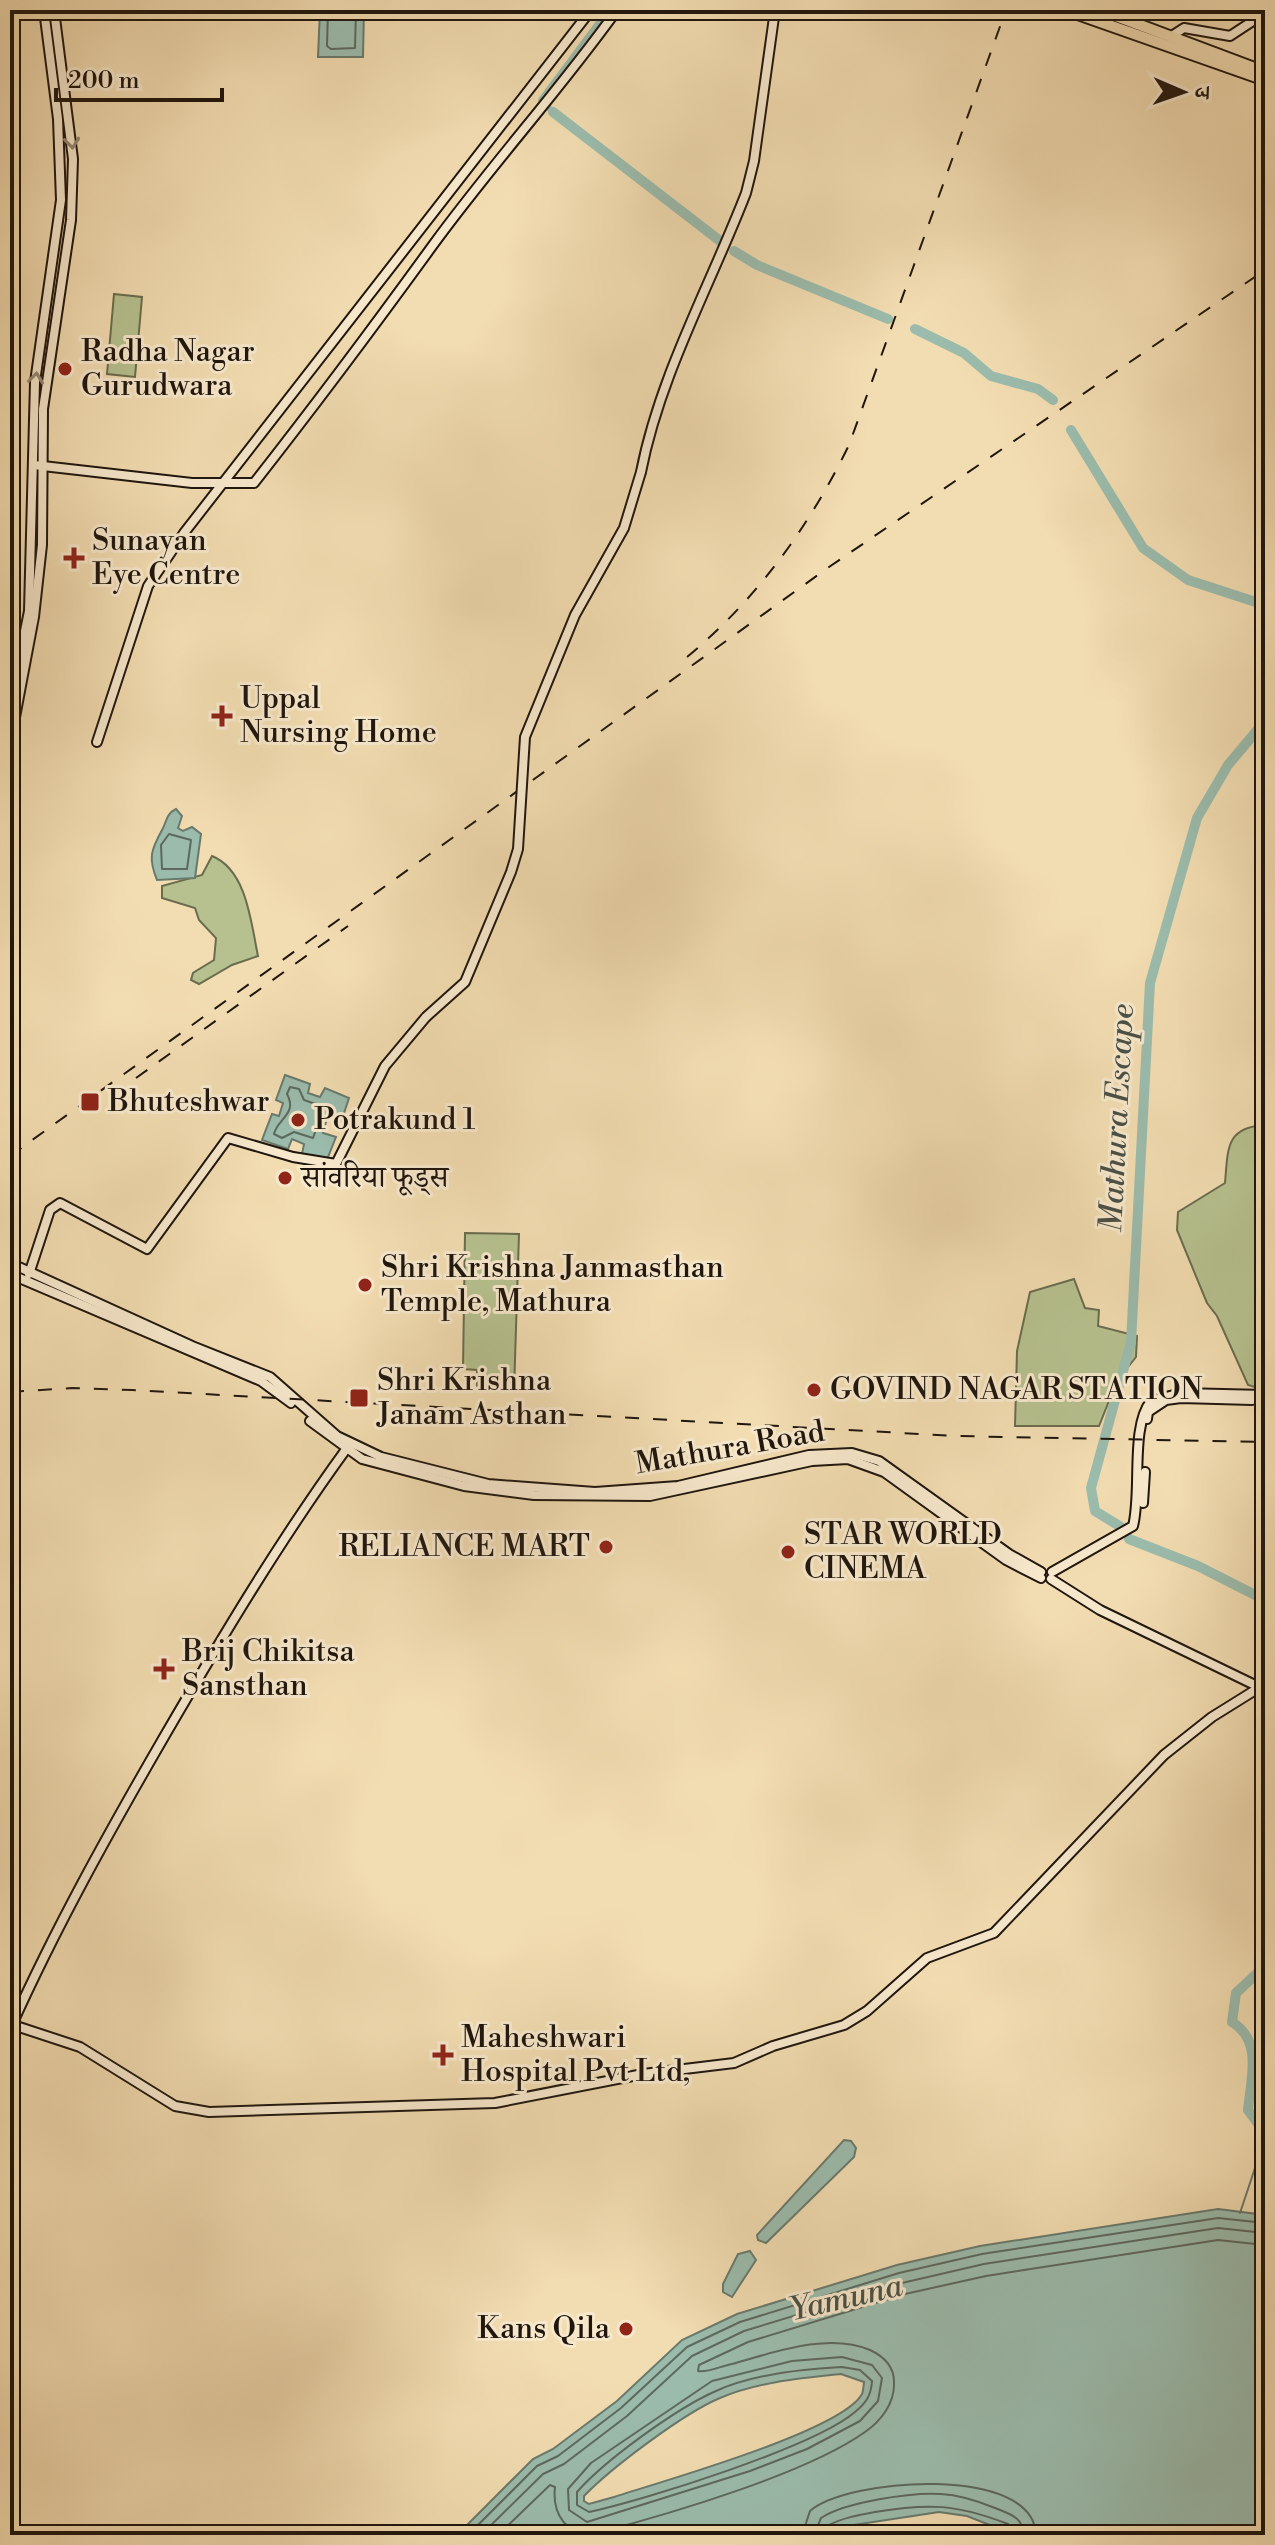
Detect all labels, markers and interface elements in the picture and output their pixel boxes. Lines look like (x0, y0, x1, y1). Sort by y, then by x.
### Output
scale bar (56, 52, 222, 102)
north arrow (1143, 52, 1223, 132)
text: 200 m (68, 66, 139, 96)
text: उ (1188, 85, 1215, 101)
one-way arrow (63, 137, 80, 150)
place label: Radha Nagar Gurudwara (81, 333, 255, 405)
marker: Radha Nagar Gurudwara (56, 360, 74, 378)
one-way arrow (27, 371, 44, 385)
place label: Sunayan Eye Centre (92, 522, 240, 594)
marker: Sunayan Eye Centre (63, 547, 85, 569)
place label: Uppal Nursing Home (240, 680, 437, 752)
marker: Uppal Nursing Home (211, 705, 233, 727)
water label: Mathura Escape (1091, 1003, 1143, 1233)
place label: Bhuteshwar (107, 1083, 269, 1121)
marker: Bhuteshwar (79, 1091, 101, 1113)
place label: Potrakund 1 (314, 1101, 475, 1139)
marker: Potrakund 1 (289, 1111, 307, 1129)
place label: सांवरिया फूड्स (299, 1159, 450, 1197)
marker: सांवरिया फूड्स (276, 1169, 294, 1187)
place label: Shri Krishna Janmasthan Temple, Mathura (381, 1249, 724, 1321)
marker: Shri Krishna Janmasthan Temple, Mathura (356, 1276, 374, 1294)
place label: Shri Krishna Janam Asthan (376, 1362, 566, 1434)
place label: GOVIND NAGAR STATION (830, 1371, 1203, 1409)
marker: GOVIND NAGAR STATION (805, 1381, 823, 1399)
marker: Shri Krishna Janam Asthan (348, 1387, 370, 1409)
street label: Mathura Road (632, 1413, 828, 1483)
place label: STAR WORLD CINEMA (804, 1516, 1002, 1588)
place label: RELIANCE MART (338, 1528, 590, 1566)
marker: RELIANCE MART (597, 1538, 615, 1556)
marker: STAR WORLD CINEMA (779, 1543, 797, 1561)
place label: Brij Chikitsa Sansthan (181, 1633, 355, 1705)
marker: Brij Chikitsa Sansthan (153, 1658, 175, 1680)
place label: Maheshwari Hospital Pvt Ltd, (461, 2019, 690, 2091)
marker: Maheshwari Hospital Pvt Ltd, (432, 2044, 454, 2066)
water label: Yamuna (786, 2266, 906, 2330)
place label: Kans Qila (477, 2310, 611, 2348)
marker: Kans Qila (617, 2320, 635, 2338)

